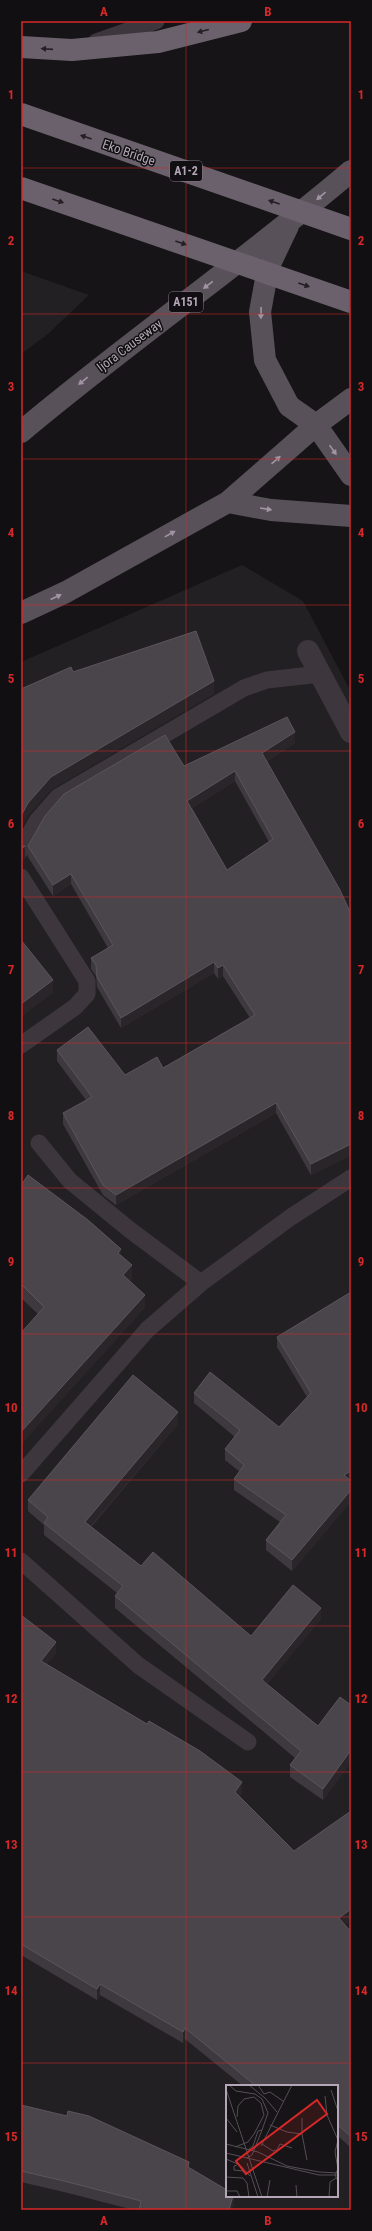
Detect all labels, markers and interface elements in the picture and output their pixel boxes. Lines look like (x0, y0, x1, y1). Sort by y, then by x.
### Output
text: A (100, 4, 108, 19)
text: B (264, 4, 272, 19)
one-way arrow (197, 28, 209, 34)
one-way arrow (41, 45, 53, 52)
text: 1 (8, 87, 14, 102)
text: 1 (358, 87, 364, 102)
one-way arrow (79, 133, 91, 139)
street label: Eko Bridge (100, 136, 157, 168)
road number: A1-2 (170, 161, 202, 181)
one-way arrow (316, 192, 327, 201)
one-way arrow (52, 198, 64, 204)
one-way arrow (268, 199, 280, 205)
text: 2 (8, 233, 15, 248)
text: 2 (358, 233, 365, 248)
one-way arrow (175, 240, 187, 246)
one-way arrow (203, 281, 214, 289)
one-way arrow (298, 283, 310, 289)
road number: A151 (169, 292, 203, 312)
one-way arrow (258, 307, 264, 320)
street label: Ijora Causeway (94, 316, 165, 375)
one-way arrow (77, 376, 88, 385)
text: 3 (8, 379, 14, 394)
text: 3 (358, 379, 364, 394)
one-way arrow (329, 444, 337, 455)
one-way arrow (271, 456, 282, 465)
one-way arrow (260, 506, 272, 512)
text: 4 (8, 525, 15, 540)
text: 4 (358, 525, 365, 540)
one-way arrow (164, 531, 176, 538)
one-way arrow (51, 594, 62, 600)
text: 5 (8, 671, 15, 686)
text: 5 (358, 671, 365, 686)
text: 6 (8, 816, 15, 831)
text: 6 (358, 816, 365, 831)
text: 7 (8, 962, 15, 977)
text: 7 (358, 962, 365, 977)
text: 8 (8, 1108, 14, 1123)
text: 8 (358, 1108, 364, 1123)
text: 9 (8, 1254, 14, 1269)
text: 9 (358, 1254, 364, 1269)
text: 10 (4, 1400, 18, 1415)
text: 10 (354, 1400, 368, 1415)
text: 11 (4, 1545, 18, 1560)
text: 11 (354, 1545, 368, 1560)
text: 12 (4, 1691, 18, 1706)
text: 12 (354, 1691, 368, 1706)
text: 13 (4, 1837, 18, 1852)
text: 13 (354, 1837, 368, 1852)
text: 14 (4, 1983, 18, 1998)
text: 14 (354, 1983, 368, 1998)
inset map (226, 2085, 338, 2197)
text: 15 (4, 2129, 18, 2144)
text: 15 (354, 2129, 368, 2144)
text: A (100, 2213, 108, 2228)
text: B (264, 2213, 272, 2228)

